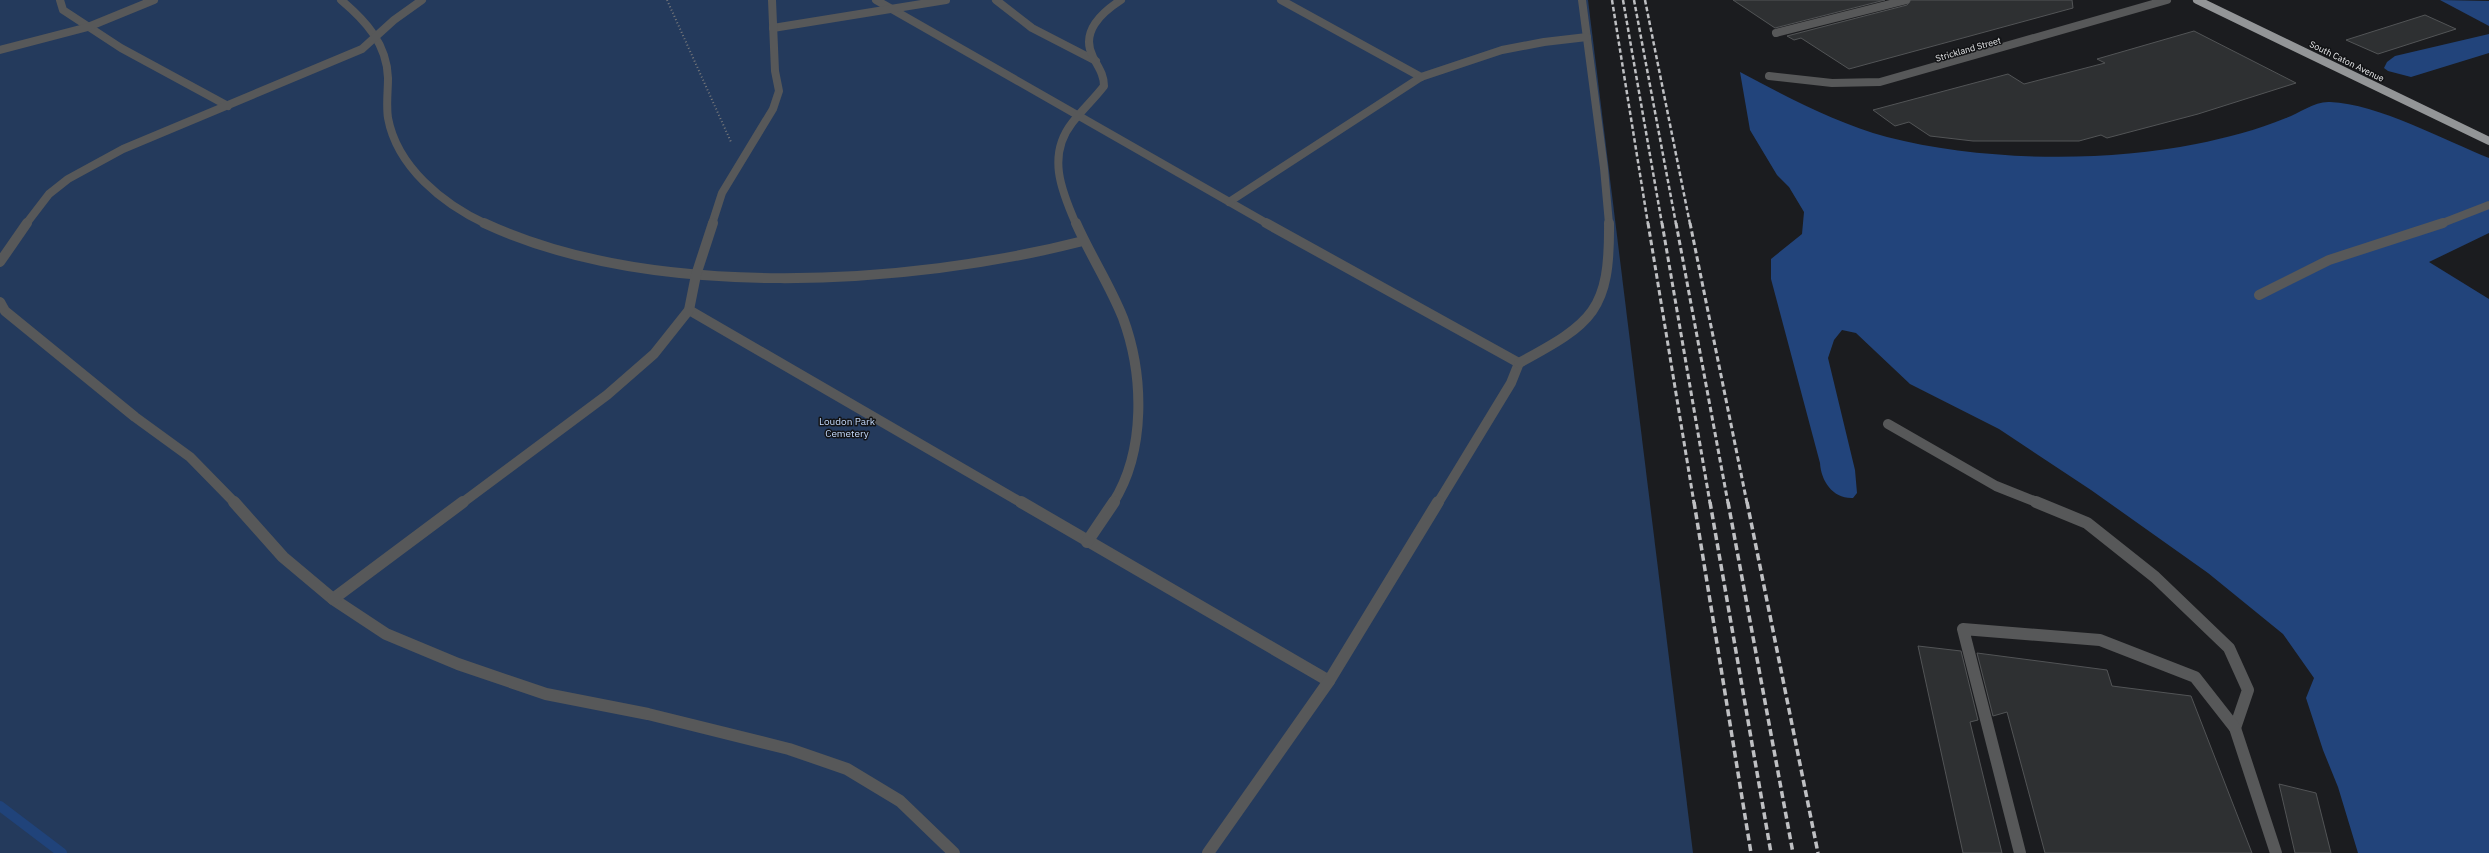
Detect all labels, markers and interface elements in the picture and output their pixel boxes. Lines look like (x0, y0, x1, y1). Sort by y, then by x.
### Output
street label: Strickland Street (1934, 34, 2002, 64)
street label: South Caton Avenue (2308, 38, 2386, 84)
park label: Loudon Park Cemetery (819, 415, 876, 440)

